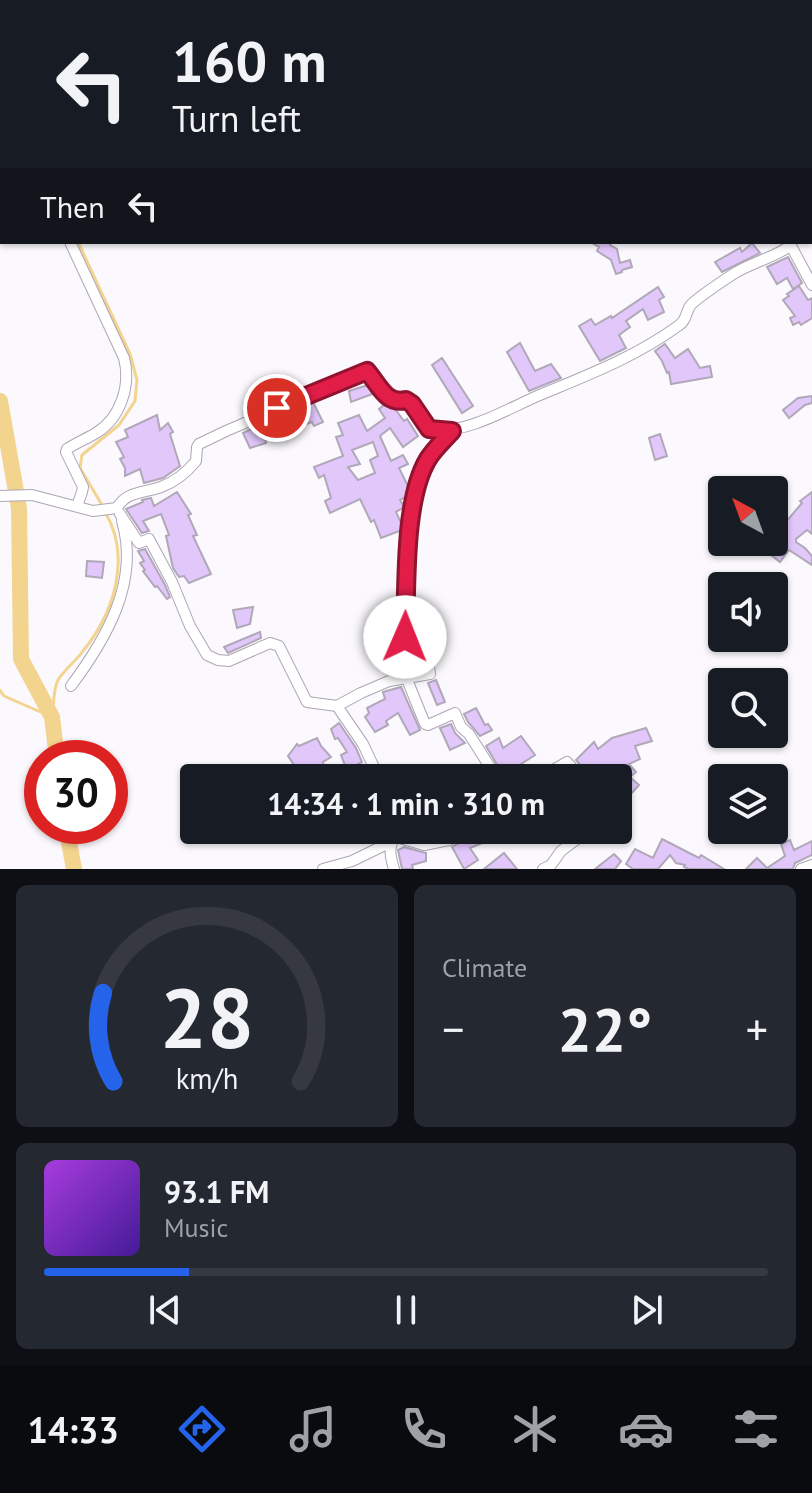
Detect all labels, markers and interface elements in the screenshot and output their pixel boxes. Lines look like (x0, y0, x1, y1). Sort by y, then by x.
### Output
text: 160 m (172, 25, 327, 97)
icon: left (40, 32, 144, 136)
text: Turn left (172, 95, 301, 142)
icon: left (121, 184, 165, 228)
text: Then (40, 187, 105, 226)
pin (243, 374, 311, 442)
icon: arrive (255, 386, 299, 430)
north arrow (708, 476, 788, 556)
map controls (708, 476, 788, 844)
button: sound (708, 572, 788, 652)
position arrow (363, 595, 447, 679)
button: search (708, 668, 788, 748)
speed limit sign: 30 (24, 740, 128, 844)
button: layers (708, 764, 788, 844)
text: 14:34 · 1 min · 310 m (267, 784, 545, 823)
text: Climate (442, 951, 527, 984)
text: 28 (160, 963, 254, 1071)
text: 22° (558, 990, 652, 1068)
text: − (442, 1000, 464, 1057)
text: + (746, 1000, 768, 1057)
text: km/h (176, 1060, 238, 1097)
text: 93.1 FM (164, 1172, 269, 1211)
text: Music (164, 1211, 228, 1244)
icon: previous (143, 1288, 187, 1332)
icon: pause (384, 1288, 428, 1332)
icon: next (625, 1288, 669, 1332)
icon: directions (174, 1401, 230, 1457)
icon: music (285, 1401, 341, 1457)
icon: phone (396, 1401, 452, 1457)
icon: climate (507, 1401, 563, 1457)
icon: car (618, 1401, 674, 1457)
icon: filters (728, 1401, 784, 1457)
text: 14:33 (27, 1406, 119, 1453)

